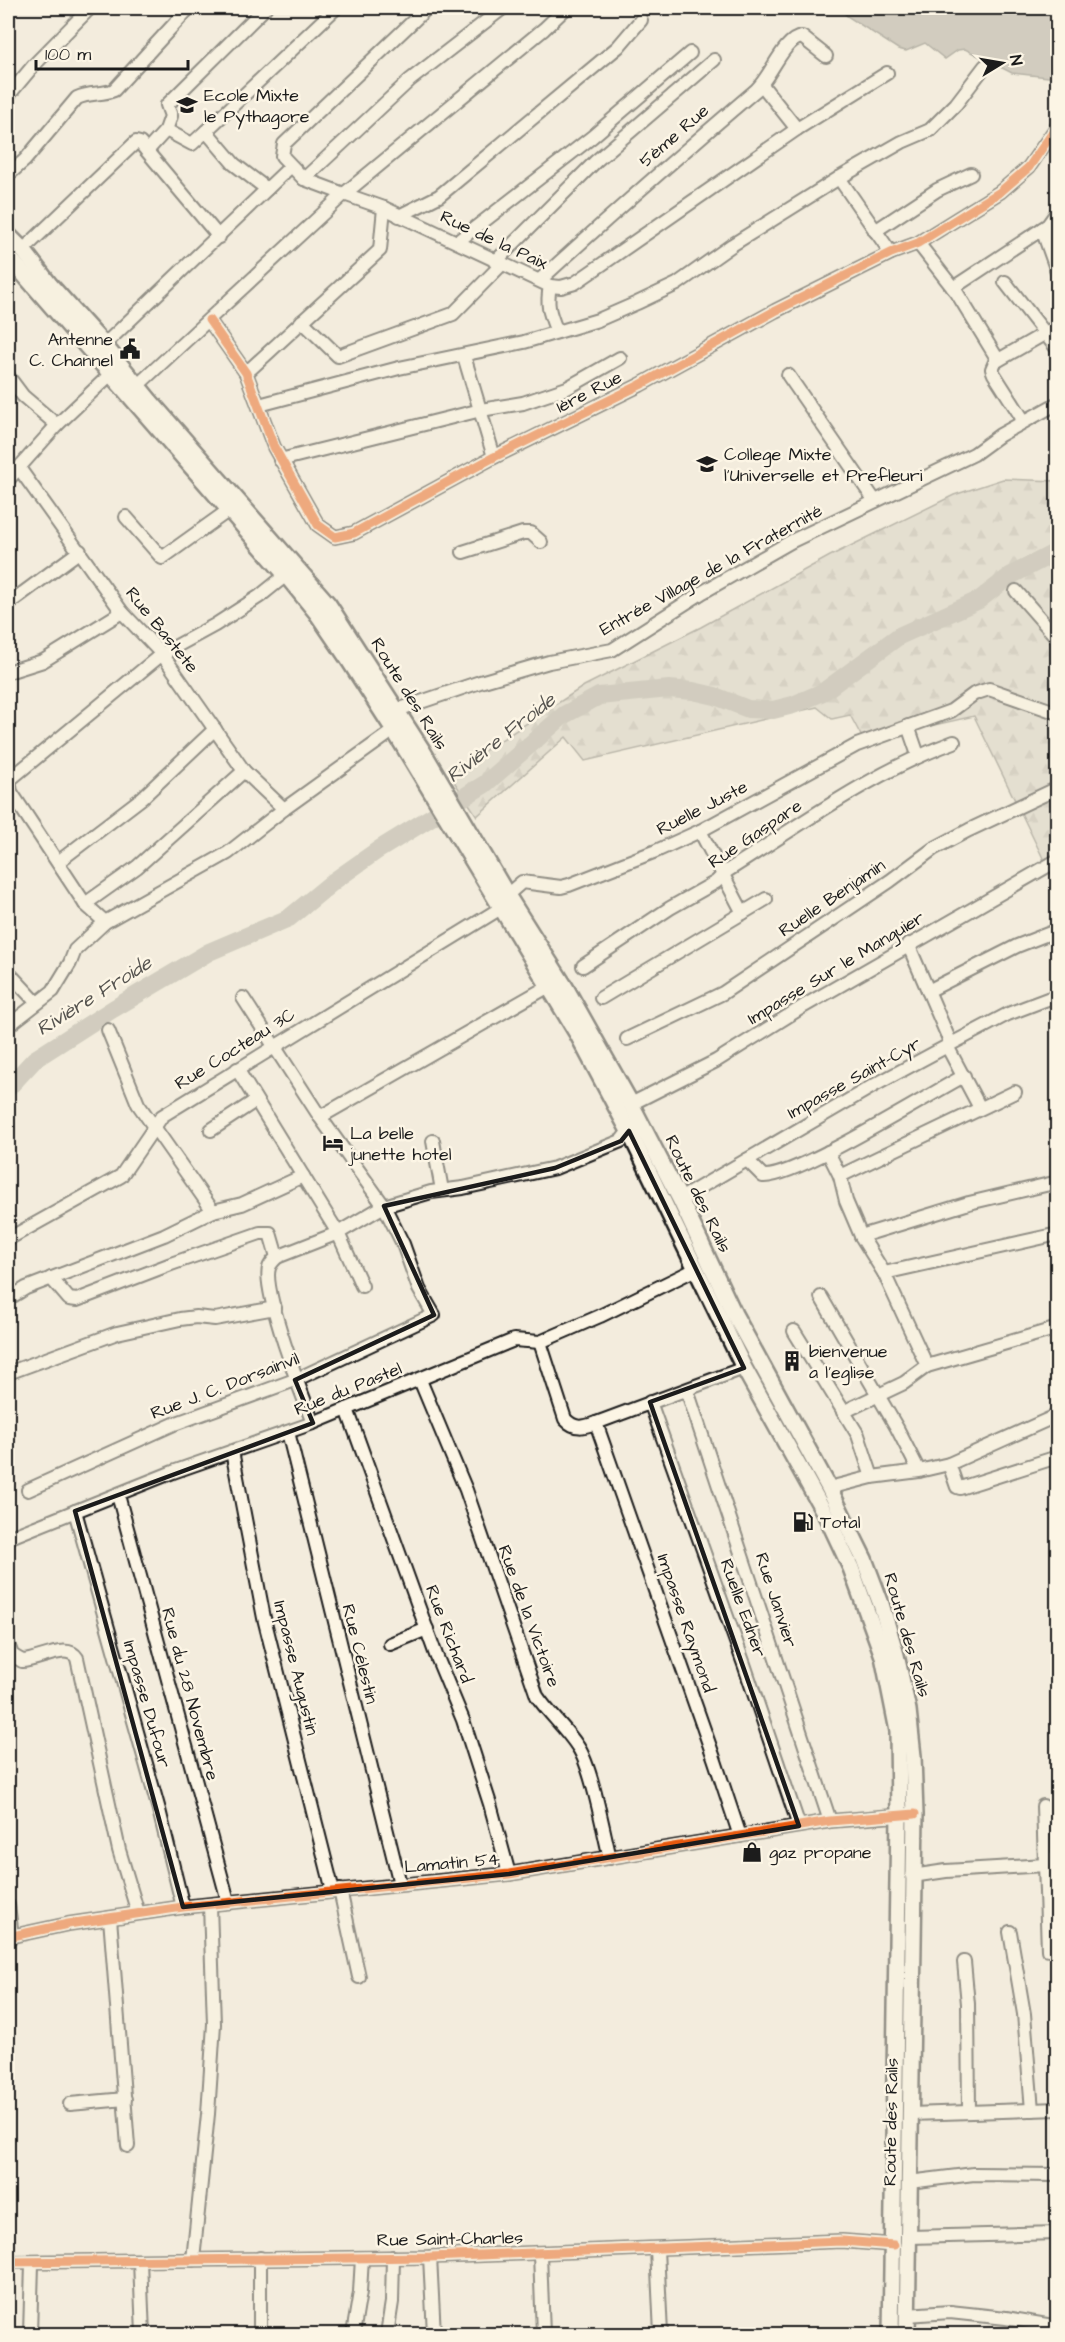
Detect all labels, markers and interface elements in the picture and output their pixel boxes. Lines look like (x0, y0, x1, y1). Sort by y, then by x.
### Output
scale bar (36, 33, 188, 71)
north arrow (972, 33, 1032, 93)
text: 100 m (45, 42, 91, 67)
text: N (1004, 53, 1027, 67)
place label: Ecole Mixte le Pythagore (204, 83, 310, 130)
school or university icon: Ecole Mixte le Pythagore (175, 93, 199, 117)
street label: 5ème Rue (634, 98, 715, 173)
street label: Rue de la Paix (436, 204, 552, 276)
place label: Antenne C. Channel (29, 327, 113, 373)
public building icon: Antenne C. Channel (118, 337, 142, 361)
street label: 1ère Rue (552, 365, 626, 419)
place label: College Mixte l'Universelle et Prefleuri (724, 442, 923, 488)
school or university icon: College Mixte l'Universelle et Prefleuri (695, 452, 719, 476)
street label: Entrée Village de la Fraternité (595, 498, 828, 643)
street label: Rue Bastete (120, 582, 205, 678)
street label: Route des Rails (364, 633, 454, 755)
water label: Rivière Froide (441, 686, 562, 790)
street label: Ruelle Juste (652, 774, 752, 842)
street label: Rue Gaspare (703, 793, 807, 875)
street label: Ruelle Benjamin (774, 853, 890, 943)
street label: Impasse Sur le Manguier (743, 905, 930, 1032)
water label: Rivière Froide (31, 949, 158, 1043)
street label: Rue Cocteau 3C (170, 1002, 300, 1096)
street label: Impasse Saint-Cyr (783, 1031, 926, 1126)
place label: La belle junette hotel (348, 1121, 452, 1167)
hotel icon: La belle junette hotel (321, 1131, 345, 1155)
street label: Route des Rails (659, 1131, 737, 1257)
place label: bienvenue a l'eglise (809, 1339, 888, 1386)
street label: Rue J. C. Dorsainvil (147, 1346, 303, 1426)
building icon: bienvenue a l'eglise (780, 1349, 804, 1373)
street label: Rue du Pastel (290, 1356, 406, 1422)
fuel station icon: Total (791, 1510, 815, 1534)
place label: Total (820, 1510, 861, 1535)
street label: Rue de la Victoire (492, 1541, 566, 1691)
street label: Rue Janvier (749, 1549, 803, 1651)
street label: Impasse Raymond (650, 1550, 721, 1696)
street label: Ruelle Edner (714, 1555, 772, 1661)
street label: Route des Rails (877, 1570, 937, 1700)
street label: Rue Richard (419, 1581, 479, 1687)
street label: Impasse Augustin (266, 1598, 325, 1738)
street label: Rue Célestin (336, 1601, 384, 1707)
street label: Rue du 28 Novembre (155, 1605, 225, 1783)
street label: Impasse Dufour (117, 1637, 177, 1771)
shop icon: gaz propane (740, 1840, 764, 1864)
place label: gaz propane (769, 1840, 872, 1866)
street label: Lamatin 54 (403, 1846, 501, 1880)
street label: Route des Rails (877, 2058, 905, 2186)
street label: Rue Saint-Charles (376, 2225, 524, 2253)

